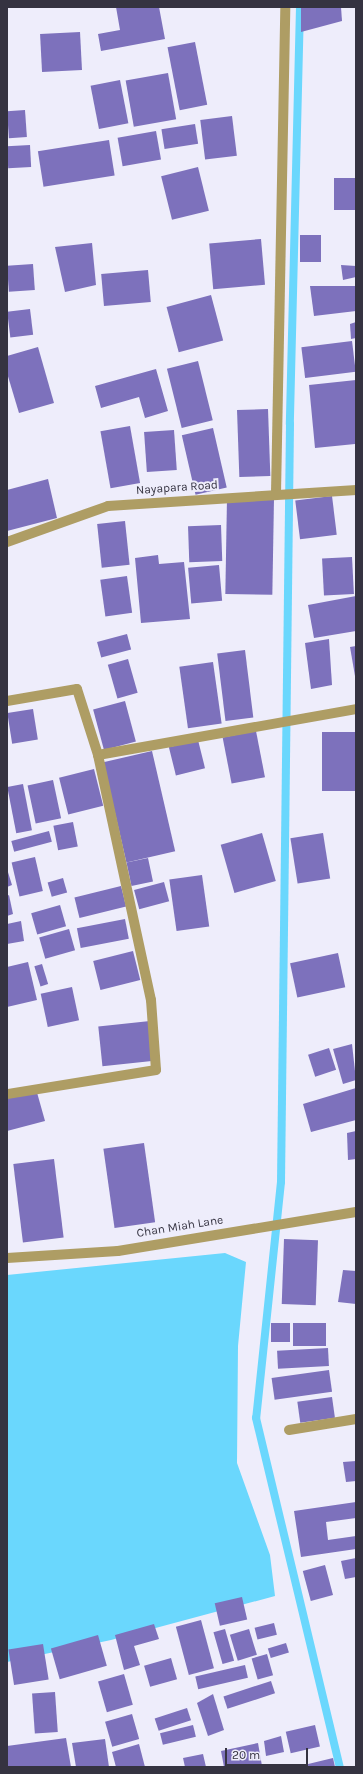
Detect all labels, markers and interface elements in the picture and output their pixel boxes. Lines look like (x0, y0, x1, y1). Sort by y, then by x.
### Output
street label: Nayapara Road (136, 478, 218, 498)
street label: Chan Miah Lane (136, 1213, 224, 1241)
scale bar (227, 1740, 310, 1766)
text: 20 m (232, 1748, 260, 1762)

